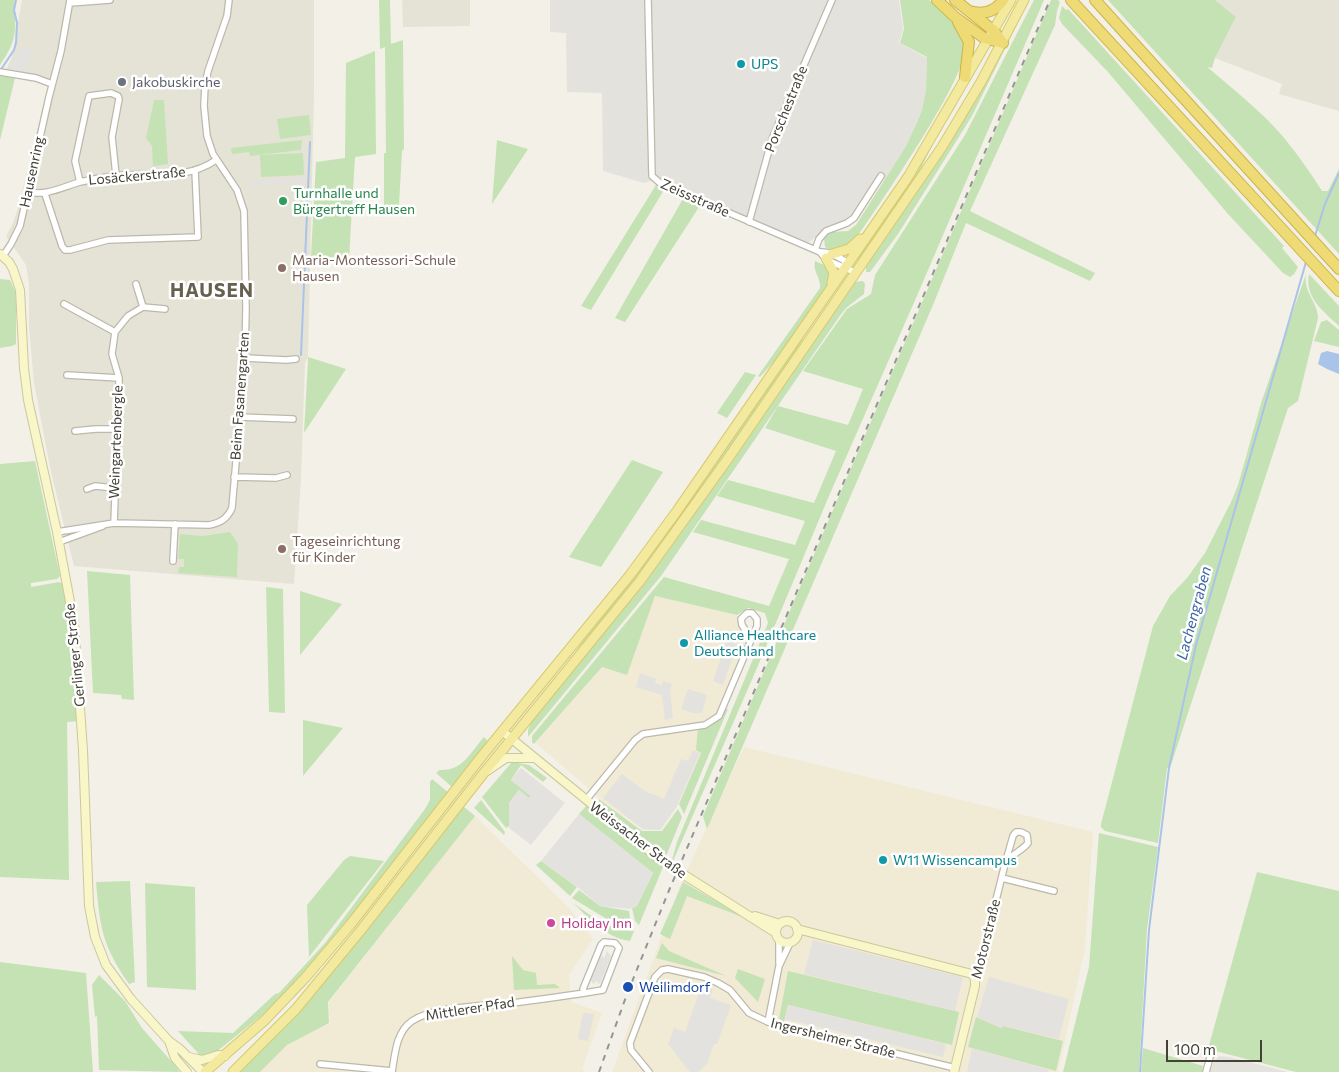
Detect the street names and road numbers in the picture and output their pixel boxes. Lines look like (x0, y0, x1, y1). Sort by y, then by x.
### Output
street label: Porschestraße (761, 63, 811, 155)
street label: Hausenring (16, 135, 48, 209)
street label: Losäckerstraße (88, 163, 186, 189)
street label: Zeissstraße (658, 175, 732, 221)
street label: Beim Fasanengarten (227, 331, 253, 461)
street label: Weingartenbergle (106, 385, 126, 499)
street label: Gerlinger Straße (61, 602, 89, 708)
street label: Weissacher Straße (586, 798, 690, 882)
street label: Motorstraße (968, 897, 1004, 981)
street label: Mittlerer Pfad (424, 994, 516, 1024)
street label: Ingersheimer Straße (769, 1014, 897, 1062)

